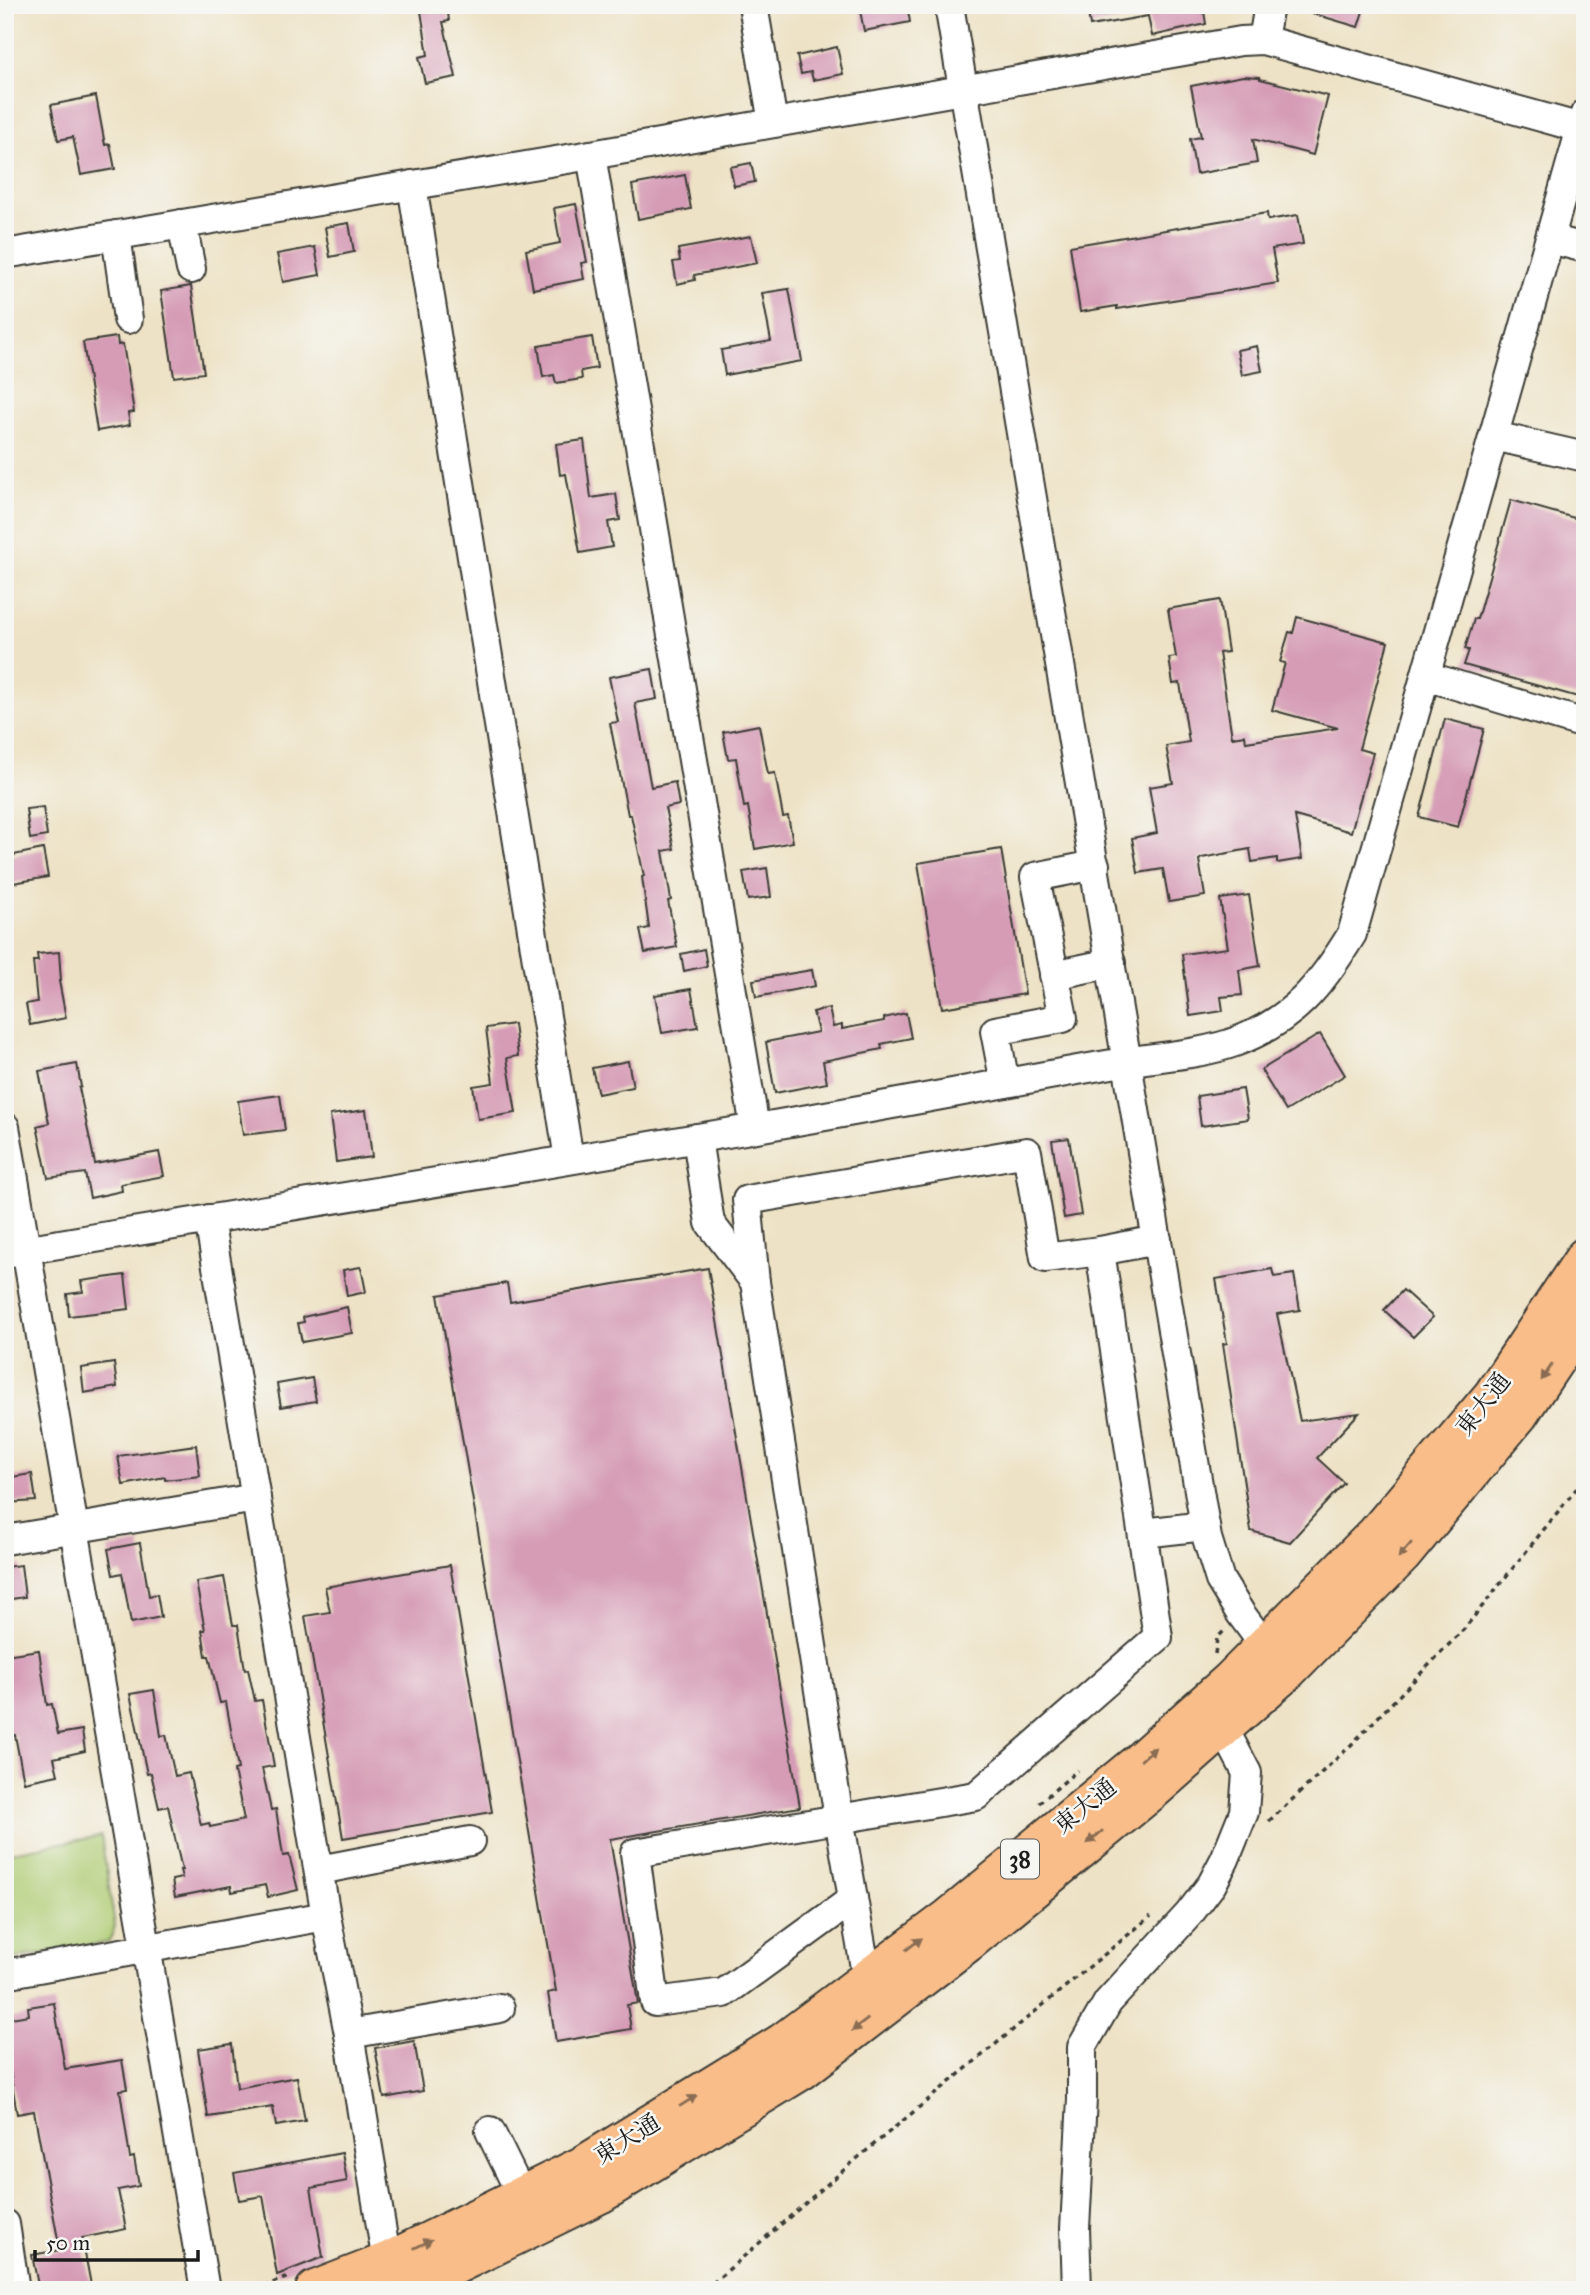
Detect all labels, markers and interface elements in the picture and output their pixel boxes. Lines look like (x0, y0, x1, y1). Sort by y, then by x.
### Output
one-way arrow (1540, 1363, 1554, 1381)
street label: 東大通 (1449, 1366, 1517, 1442)
one-way arrow (1398, 1541, 1413, 1558)
one-way arrow (1139, 1746, 1157, 1762)
street label: 東大通 (1048, 1772, 1122, 1840)
one-way arrow (1087, 1829, 1104, 1844)
road number: 38 (1001, 1840, 1039, 1878)
one-way arrow (905, 1936, 923, 1951)
one-way arrow (851, 2018, 869, 2032)
one-way arrow (678, 2095, 697, 2108)
street label: 東大通 (589, 2107, 665, 2171)
scale bar (35, 2218, 198, 2262)
text: 50 m (46, 2230, 91, 2256)
one-way arrow (413, 2239, 433, 2250)

